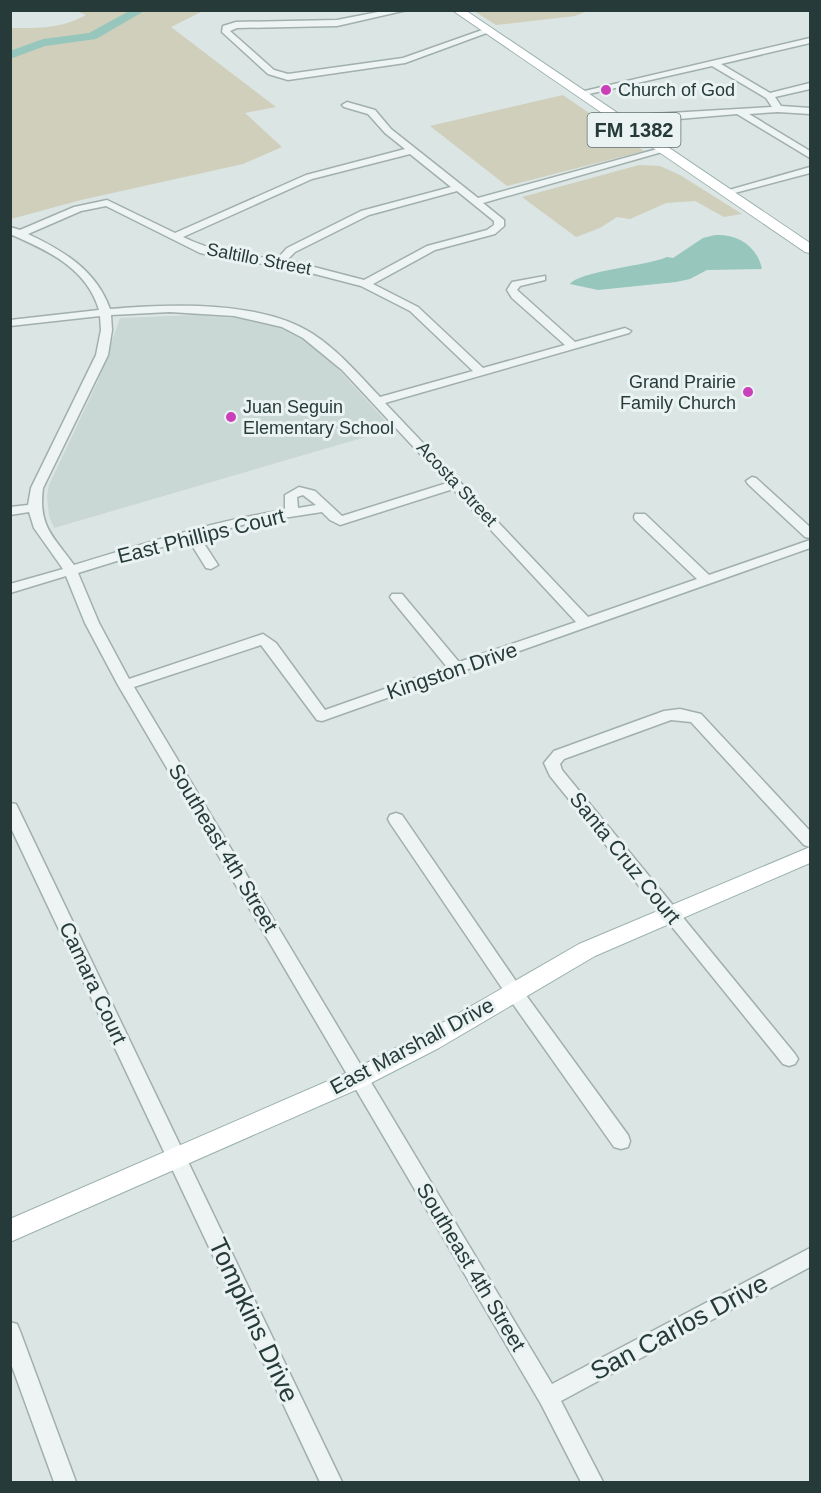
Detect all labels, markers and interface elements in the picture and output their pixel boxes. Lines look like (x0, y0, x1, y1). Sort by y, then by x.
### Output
place label: Church of God (618, 80, 735, 100)
marker: Church of God (599, 83, 613, 97)
road number: FM 1382 (588, 113, 680, 147)
street label: Saltillo Street (205, 239, 313, 279)
place label: Grand Prairie Family Church (620, 372, 736, 413)
marker: Grand Prairie Family Church (741, 385, 755, 399)
place label: Juan Seguin Elementary School (243, 397, 394, 438)
marker: Juan Seguin Elementary School (224, 410, 238, 424)
street label: Acosta Street (413, 438, 501, 530)
street label: East Phillips Court (115, 504, 287, 567)
street label: Kingston Drive (384, 637, 520, 704)
street label: Southeast 4th Street (164, 760, 283, 936)
street label: Santa Cruz Court (565, 787, 685, 928)
street label: Camara Court (55, 918, 132, 1048)
street label: East Marshall Drive (326, 993, 498, 1098)
street label: Southeast 4th Street (412, 1179, 531, 1355)
street label: Tompkins Drive (203, 1233, 305, 1407)
street label: San Carlos Drive (585, 1268, 773, 1386)

